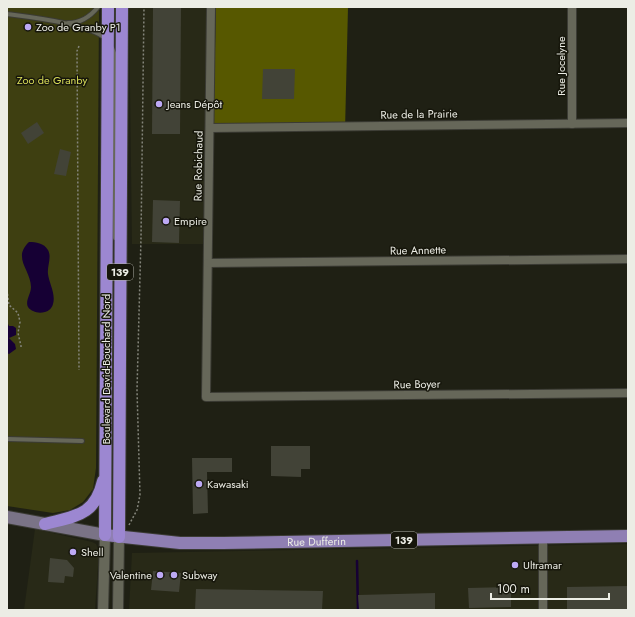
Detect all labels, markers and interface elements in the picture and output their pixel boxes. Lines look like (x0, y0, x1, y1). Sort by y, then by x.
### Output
place label: Zoo de Granby P1 (36, 19, 121, 35)
marker: Zoo de Granby P1 (23, 22, 33, 32)
street label: Rue Jocelyne (553, 36, 569, 96)
park label: Zoo de Granby (17, 72, 87, 88)
place label: Jeans Dépôt (165, 96, 223, 112)
marker: Jeans Dépôt (154, 99, 164, 109)
street label: Rue de la Prairie (380, 105, 458, 123)
street label: Rue Robichaud (189, 131, 207, 201)
place label: Empire (174, 213, 207, 229)
marker: Empire (161, 216, 171, 226)
street label: Rue Annette (390, 242, 447, 258)
road number: 139 (107, 264, 133, 280)
street label: Boulevard David-Bouchard Nord (98, 294, 114, 444)
street label: Rue Boyer (393, 376, 441, 392)
place label: Kawasaki (207, 476, 249, 492)
marker: Kawasaki (194, 479, 204, 489)
road number: 139 (391, 532, 417, 548)
street label: Rue Dufferin (287, 533, 346, 550)
place label: Shell (81, 544, 104, 560)
marker: Shell (68, 547, 78, 557)
place label: Ultramar (523, 557, 562, 573)
marker: Ultramar (510, 560, 520, 570)
place label: Valentine (110, 567, 152, 583)
place label: Subway (182, 567, 218, 583)
marker: Valentine (155, 570, 165, 580)
marker: Subway (169, 570, 179, 580)
scale bar (491, 575, 609, 601)
text: 100 m (497, 580, 530, 598)

